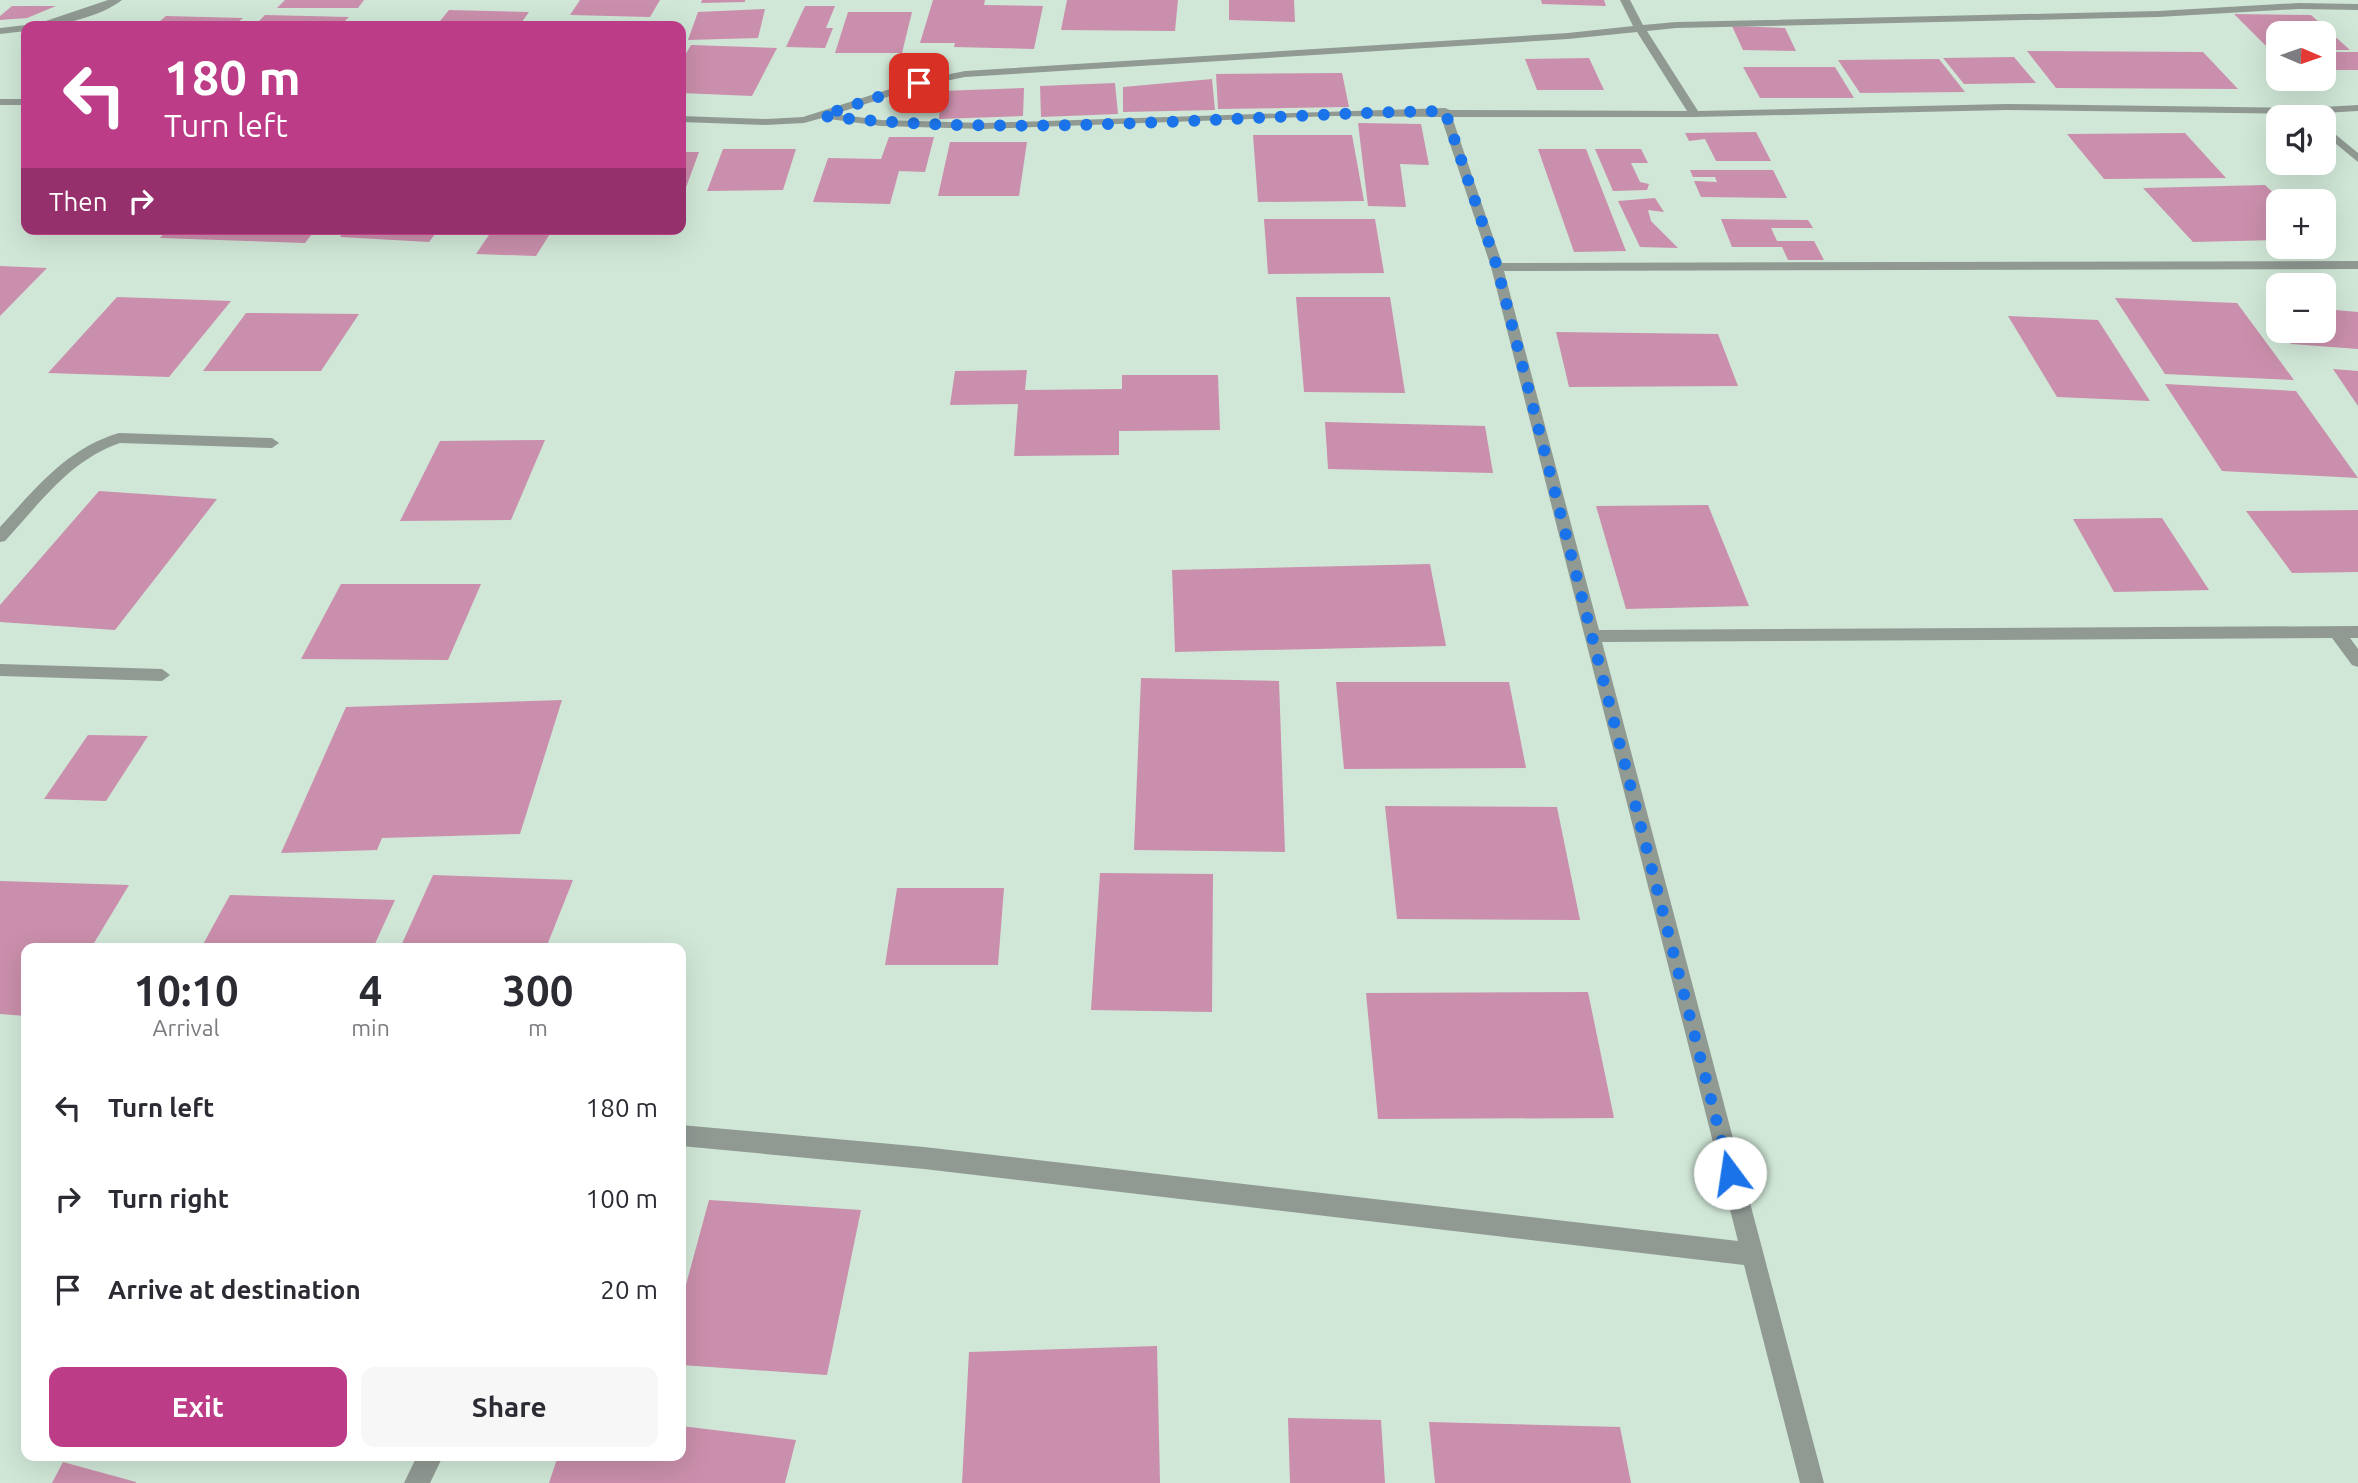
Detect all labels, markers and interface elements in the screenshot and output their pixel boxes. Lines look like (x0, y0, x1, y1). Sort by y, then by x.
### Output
north arrow (2266, 21, 2336, 91)
map controls (2266, 21, 2336, 343)
icon: left (49, 49, 140, 140)
text: 180 m (164, 49, 301, 104)
pin (889, 53, 949, 113)
icon: arrive (900, 64, 938, 102)
button: sound (2266, 105, 2336, 175)
text: Turn left (164, 107, 288, 143)
icon: right (122, 182, 160, 220)
text: Then (49, 187, 108, 216)
button: + (2266, 189, 2336, 259)
button: − (2266, 273, 2336, 343)
text: 10:10 (134, 967, 239, 1014)
text: 4 (359, 967, 382, 1014)
text: 300 (502, 967, 573, 1014)
text: Arrival (153, 1015, 220, 1040)
text: min (351, 1015, 390, 1040)
text: m (528, 1015, 548, 1040)
icon: left (49, 1089, 87, 1127)
text: Turn left (108, 1093, 214, 1122)
text: 180 m (586, 1093, 658, 1122)
position arrow (1693, 1136, 1767, 1210)
icon: right (49, 1180, 87, 1218)
text: Turn right (108, 1184, 229, 1213)
text: 100 m (586, 1184, 658, 1213)
icon: arrive (49, 1271, 87, 1309)
text: Arrive at destination (108, 1275, 361, 1304)
text: 20 m (600, 1275, 658, 1304)
button: Exit (49, 1367, 347, 1447)
button: Share (361, 1367, 658, 1447)

